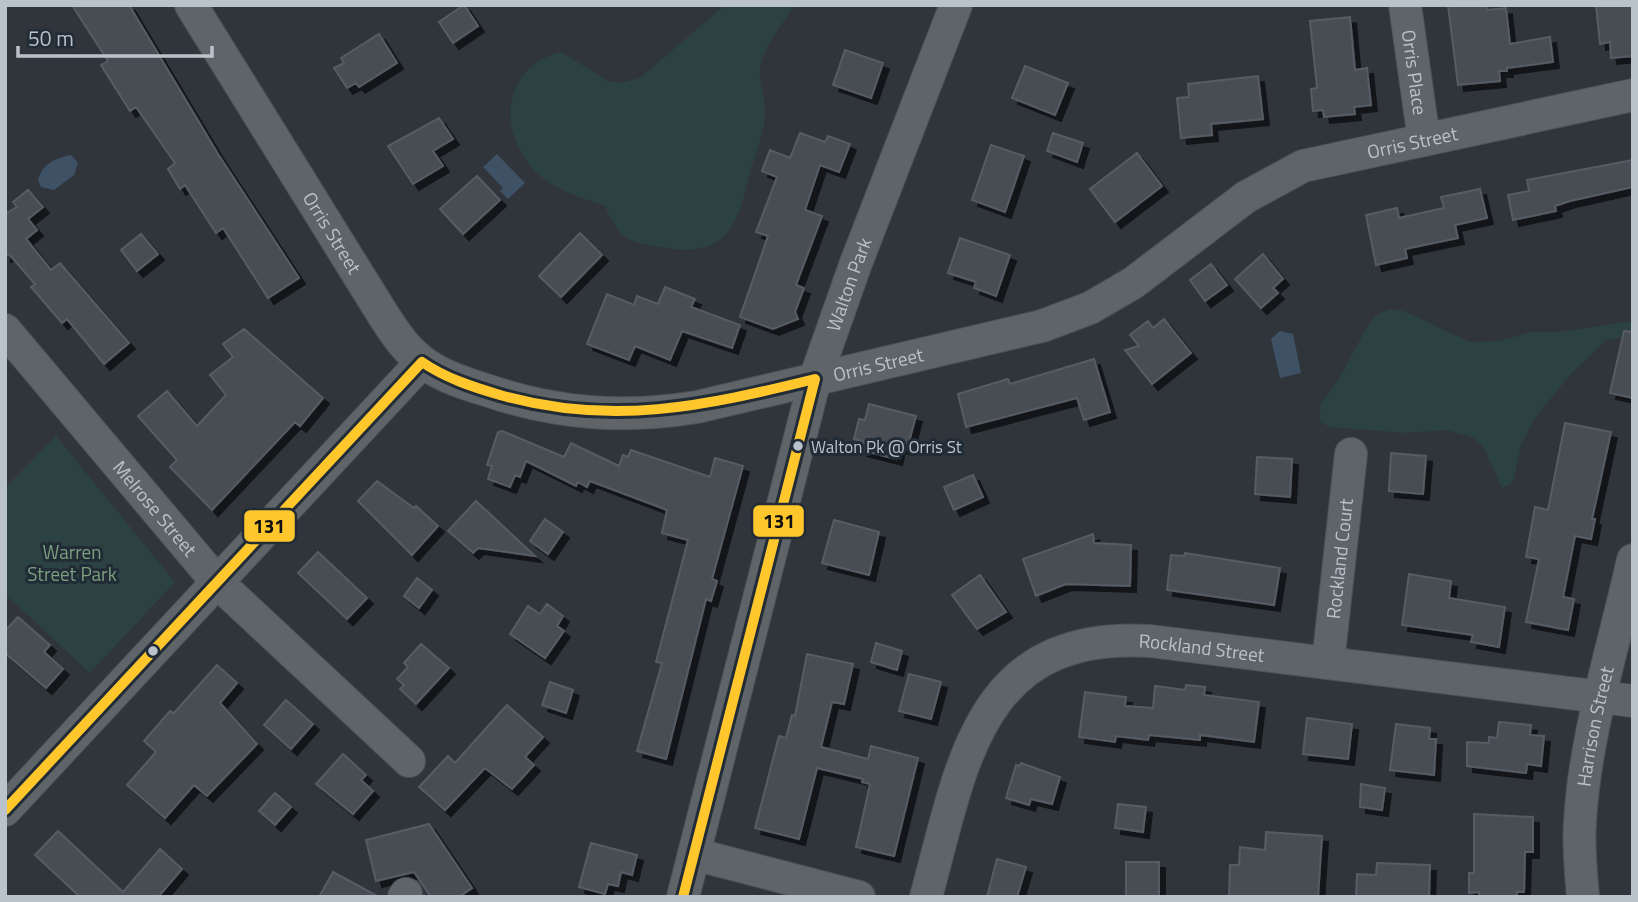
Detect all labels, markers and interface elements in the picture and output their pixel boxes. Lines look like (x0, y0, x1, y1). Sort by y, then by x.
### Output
scale bar (18, 14, 212, 58)
text: 50 m (28, 22, 74, 54)
street label: Orris Place (1395, 28, 1435, 117)
street label: Orris Street (1364, 118, 1460, 166)
street label: Orris Street (296, 186, 369, 279)
street label: Walton Park (818, 233, 879, 335)
street label: Orris Street (830, 339, 926, 389)
place label: Walton Pk @ Orris St (811, 434, 962, 460)
marker: Walton Pk @ Orris St (791, 439, 805, 453)
street label: Melrose Street (106, 453, 205, 563)
street label: Rockland Court (1318, 497, 1360, 620)
line badge: 131 (752, 504, 805, 538)
text: 131 (763, 506, 795, 535)
line badge: 131 (243, 509, 296, 543)
text: 131 (253, 511, 285, 540)
park label: Warren Street Park (27, 537, 117, 588)
street label: Rockland Street (1138, 625, 1267, 669)
unlabelled marker (146, 644, 160, 658)
street label: Harrison Street (1568, 663, 1621, 788)

